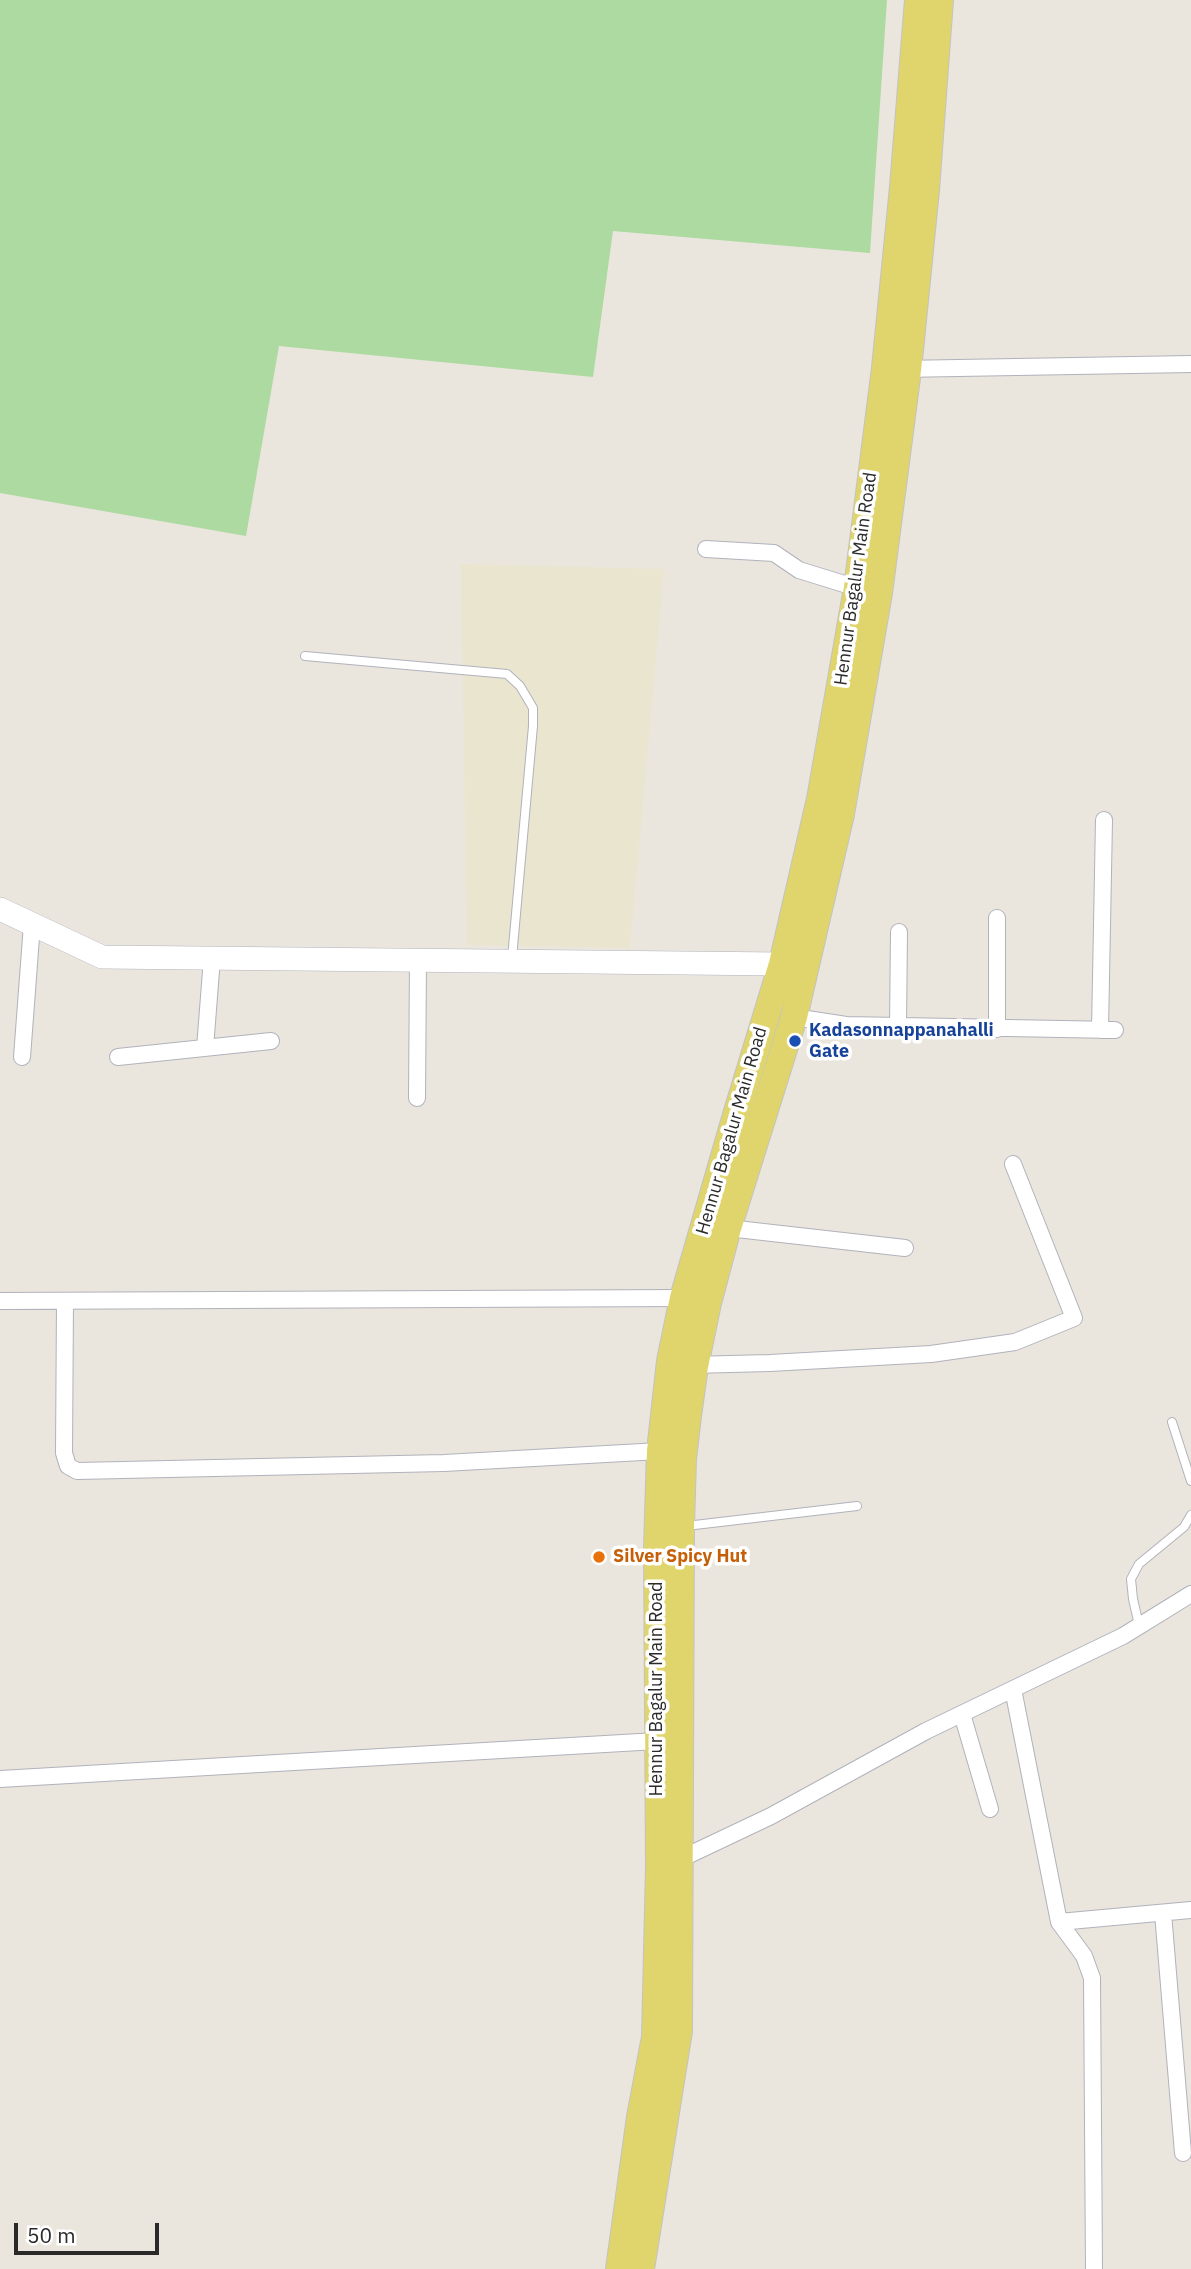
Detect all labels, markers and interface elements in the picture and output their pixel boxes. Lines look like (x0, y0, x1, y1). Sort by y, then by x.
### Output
street label: Hennur Bagalur Main Road (830, 471, 882, 687)
place label: Kadasonnappanahalli Gate (809, 1020, 994, 1062)
street label: Hennur Bagalur Main Road (692, 1025, 772, 1237)
marker: Kadasonnappanahalli Gate (787, 1033, 803, 1049)
place label: Silver Spicy Hut (613, 1546, 747, 1568)
marker: Silver Spicy Hut (591, 1549, 607, 1565)
street label: Hennur Bagalur Main Road (646, 1581, 668, 1797)
scale bar (18, 2210, 163, 2254)
text: 50 m (27, 2221, 76, 2249)

